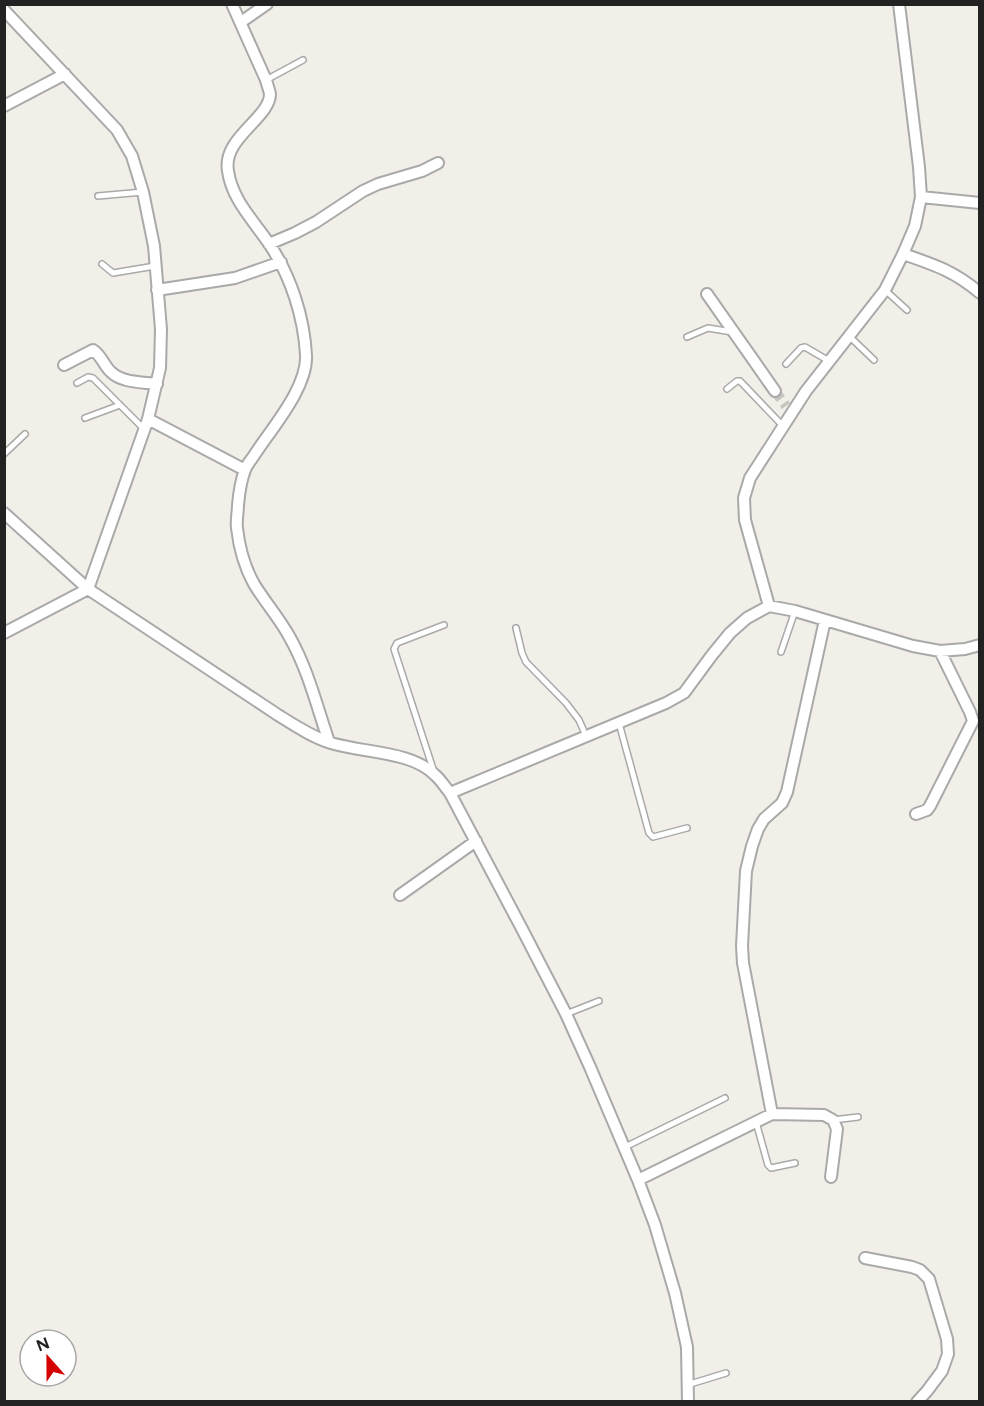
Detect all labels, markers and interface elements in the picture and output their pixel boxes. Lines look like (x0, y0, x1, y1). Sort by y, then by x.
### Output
north arrow (18, 1328, 78, 1388)
text: N (34, 1333, 52, 1356)

